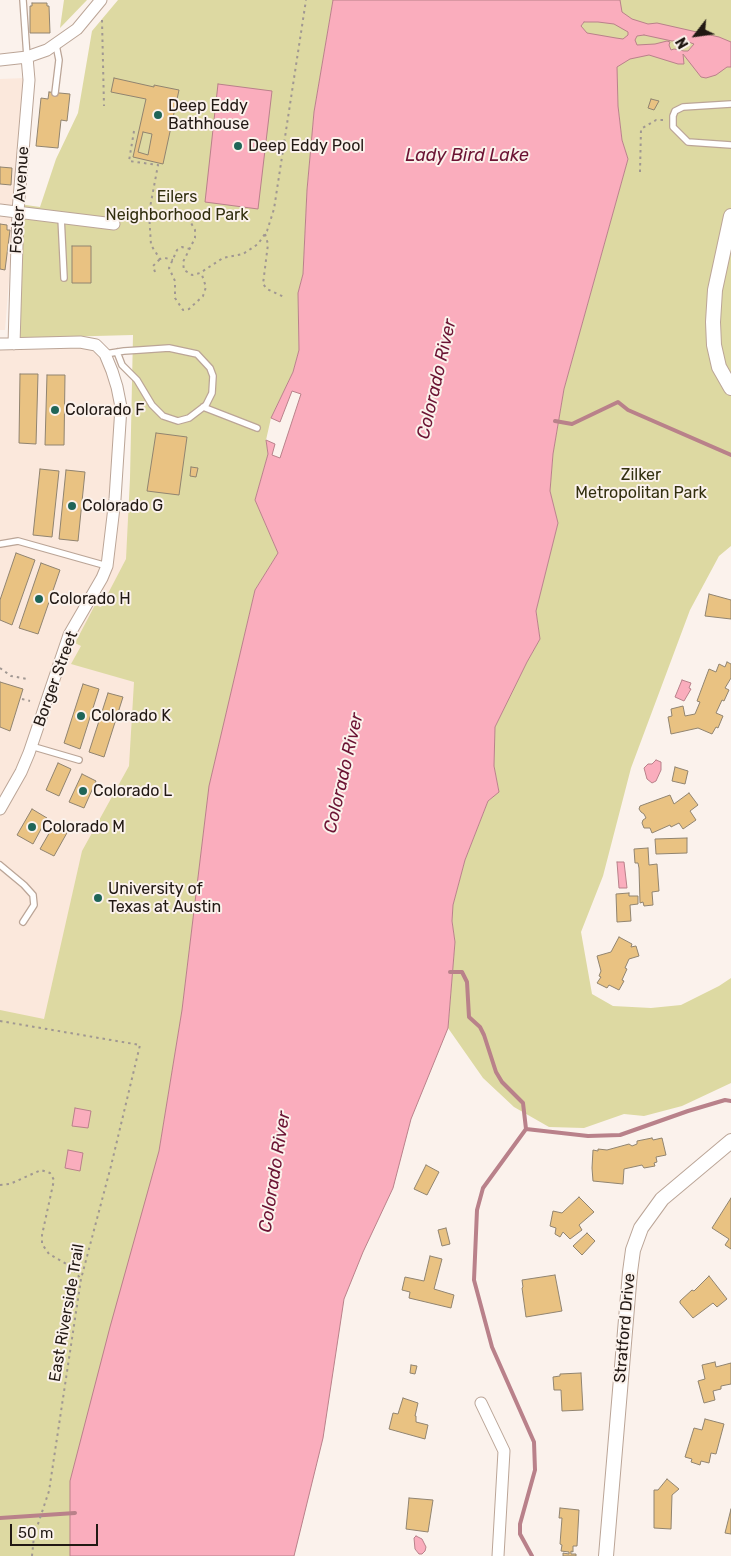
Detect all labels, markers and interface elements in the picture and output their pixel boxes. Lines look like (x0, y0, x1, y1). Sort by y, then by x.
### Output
north arrow (671, 10, 721, 60)
text: N (673, 34, 692, 51)
place label: Deep Eddy Bathhouse (168, 96, 249, 134)
marker: Deep Eddy Bathhouse (152, 109, 164, 121)
place label: Deep Eddy Pool (248, 136, 364, 156)
marker: Deep Eddy Pool (232, 140, 244, 152)
water label: Lady Bird Lake (405, 145, 529, 167)
street label: Foster Avenue (7, 146, 33, 254)
park label: Eilers Neighborhood Park (106, 187, 248, 225)
water label: Colorado River (413, 317, 461, 441)
place label: Colorado F (65, 400, 145, 420)
marker: Colorado F (49, 404, 61, 416)
park label: Zilker Metropolitan Park (575, 465, 707, 503)
place label: Colorado G (82, 496, 163, 516)
marker: Colorado G (66, 500, 78, 512)
place label: Colorado H (49, 589, 131, 609)
marker: Colorado H (33, 593, 45, 605)
street label: Borger Street (30, 628, 82, 730)
place label: Colorado K (91, 706, 171, 726)
marker: Colorado K (75, 710, 87, 722)
water label: Colorado River (320, 711, 368, 835)
place label: Colorado L (93, 781, 172, 801)
marker: Colorado L (77, 785, 89, 797)
place label: Colorado M (42, 817, 125, 837)
marker: Colorado M (26, 821, 38, 833)
place label: University of Texas at Austin (108, 879, 221, 917)
marker: University of Texas at Austin (92, 892, 104, 904)
water label: Colorado River (255, 1110, 295, 1234)
street label: East Riverside Trail (45, 1243, 89, 1383)
street label: Stratford Drive (611, 1272, 639, 1384)
scale bar (12, 1514, 100, 1546)
text: 50 m (18, 1524, 53, 1542)

